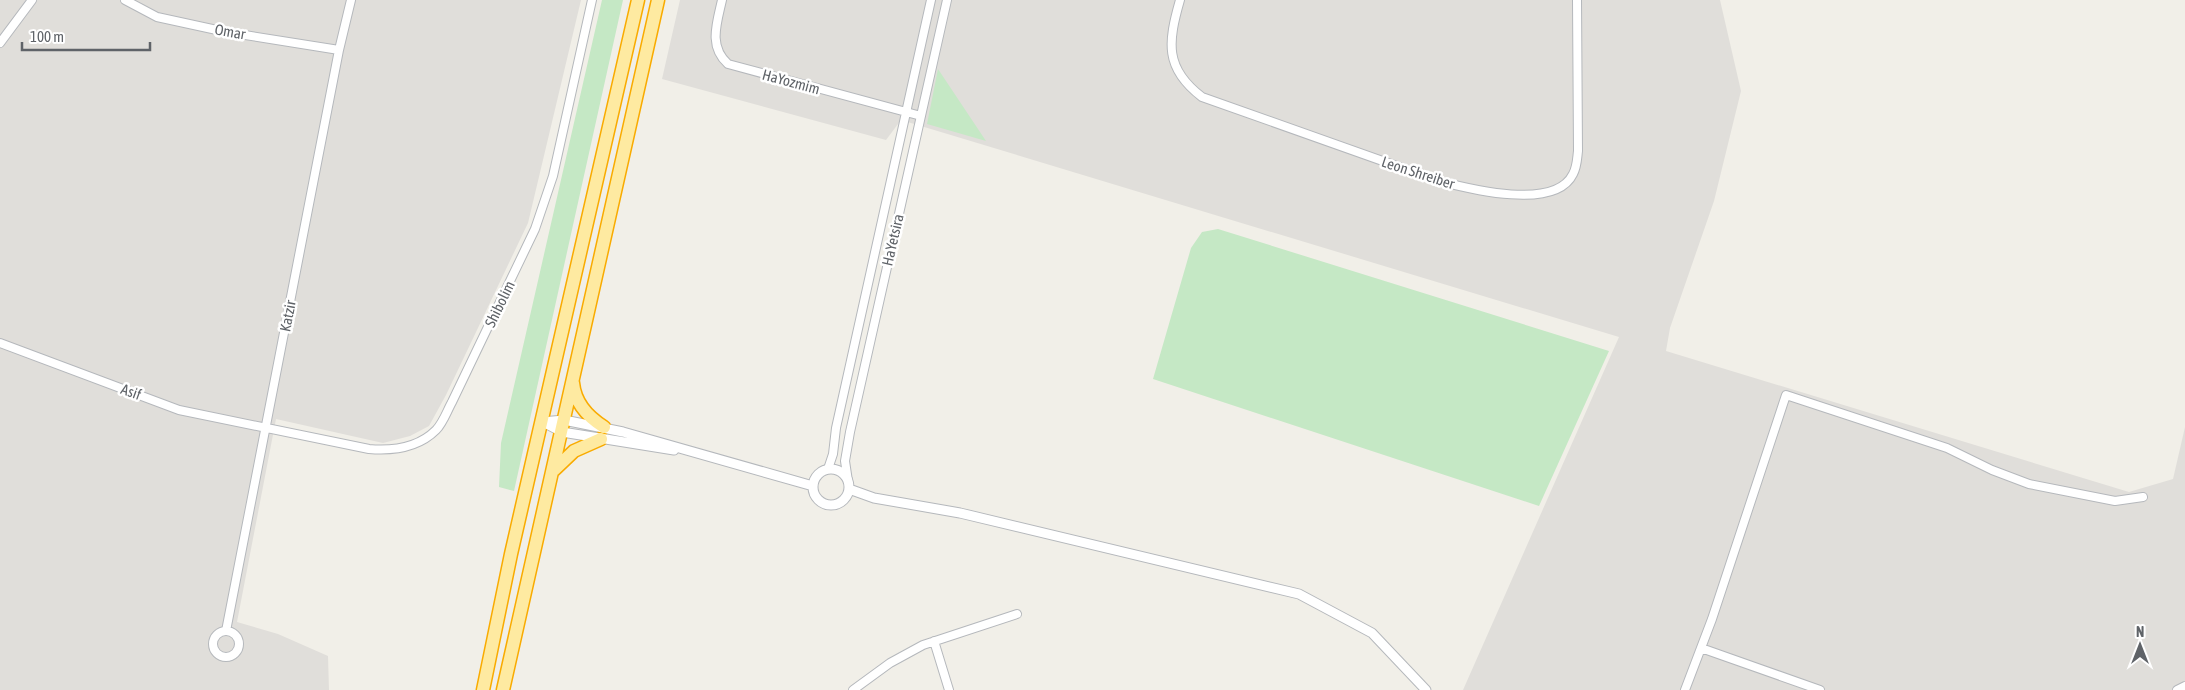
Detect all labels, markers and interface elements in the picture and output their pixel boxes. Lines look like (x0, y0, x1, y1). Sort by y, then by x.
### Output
scale bar (22, 20, 150, 52)
street label: Omar (213, 20, 247, 43)
text: 100 m (30, 28, 64, 45)
street label: HaYozmim (761, 66, 822, 97)
street label: Leon Shreiber (1380, 153, 1457, 192)
street label: HaYetsira (878, 212, 907, 267)
street label: Shibolim (481, 278, 518, 330)
street label: Katzir (276, 298, 299, 333)
street label: Asif (119, 380, 144, 403)
north arrow (2115, 620, 2165, 670)
text: N (2136, 624, 2144, 640)

